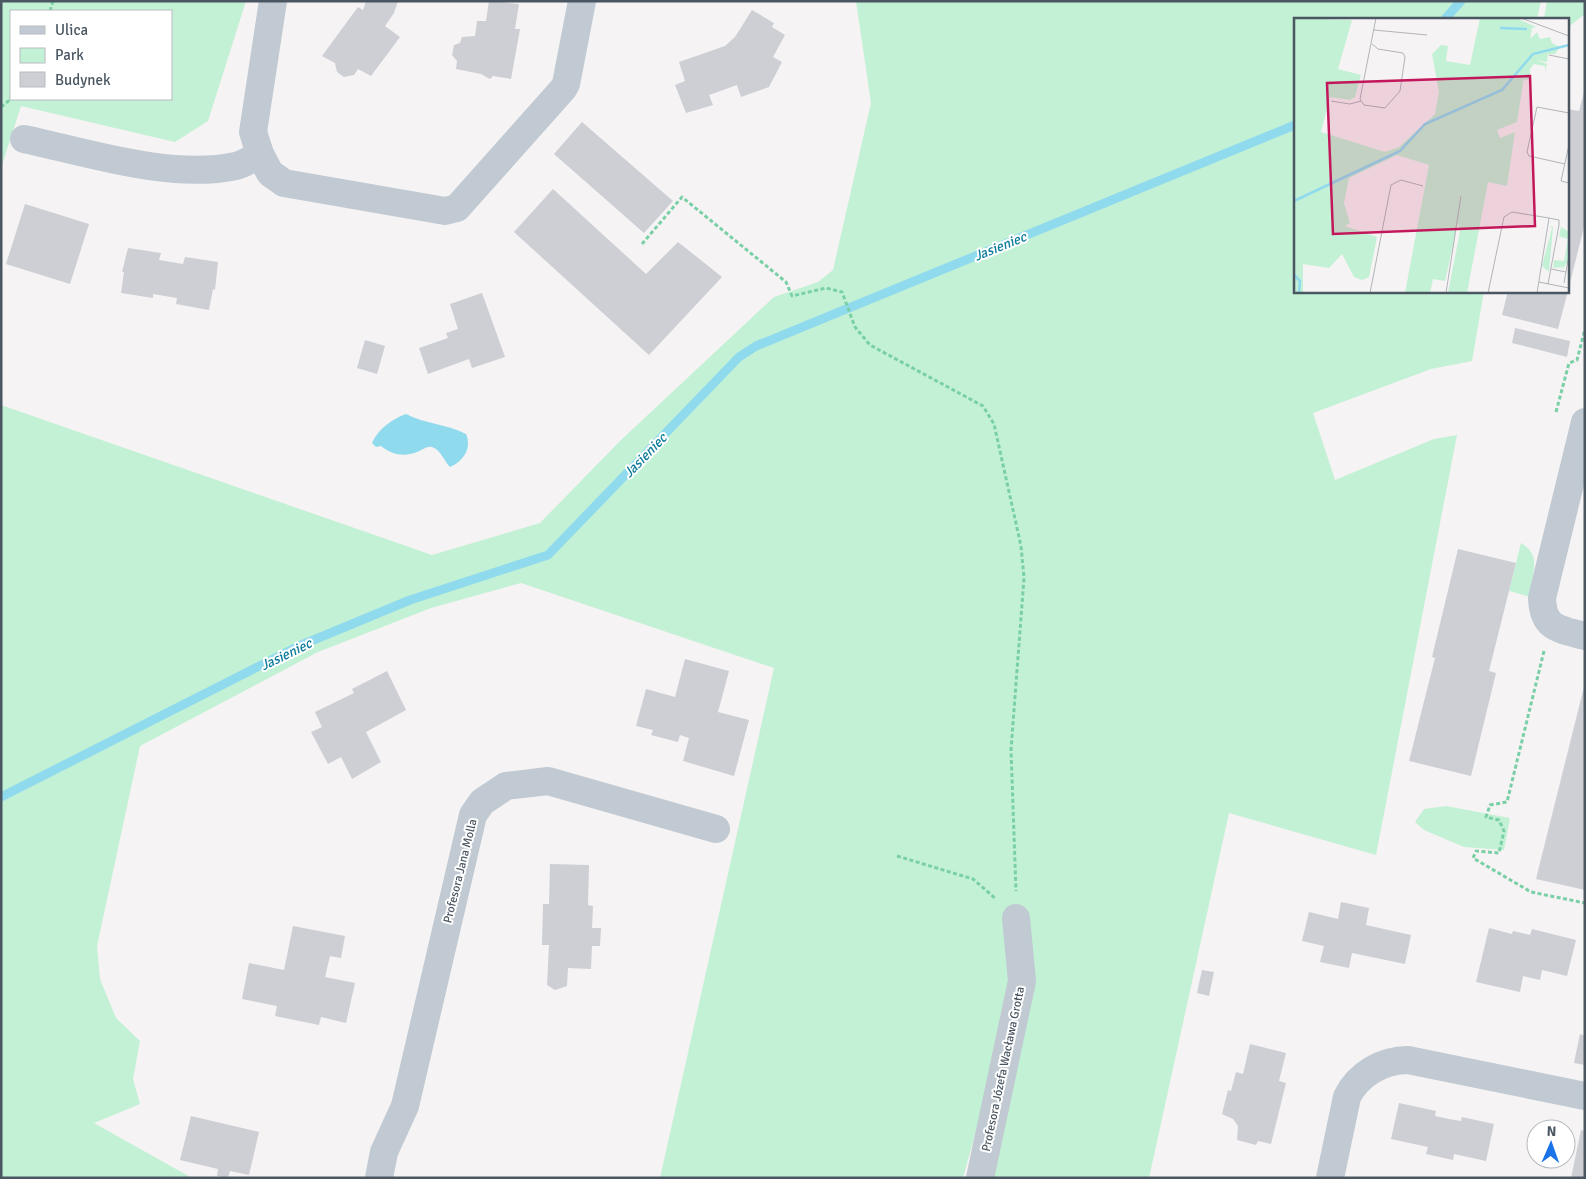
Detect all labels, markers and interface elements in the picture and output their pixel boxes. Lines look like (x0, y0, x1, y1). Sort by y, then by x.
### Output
legend (10, 10, 172, 100)
inset map (1294, 18, 1568, 292)
text: Ulica (55, 21, 88, 39)
text: Park (55, 46, 84, 64)
text: Budynek (55, 71, 111, 89)
water label: Jasieniec (972, 228, 1030, 265)
water label: Jasieniec (620, 429, 672, 481)
water label: Jasieniec (258, 634, 316, 674)
street label: Profesora Jana Molla (440, 817, 481, 925)
street label: Profesora Józefa Wacława Grotta (979, 985, 1028, 1153)
north arrow (1526, 1119, 1576, 1169)
text: N (1546, 1123, 1557, 1140)

